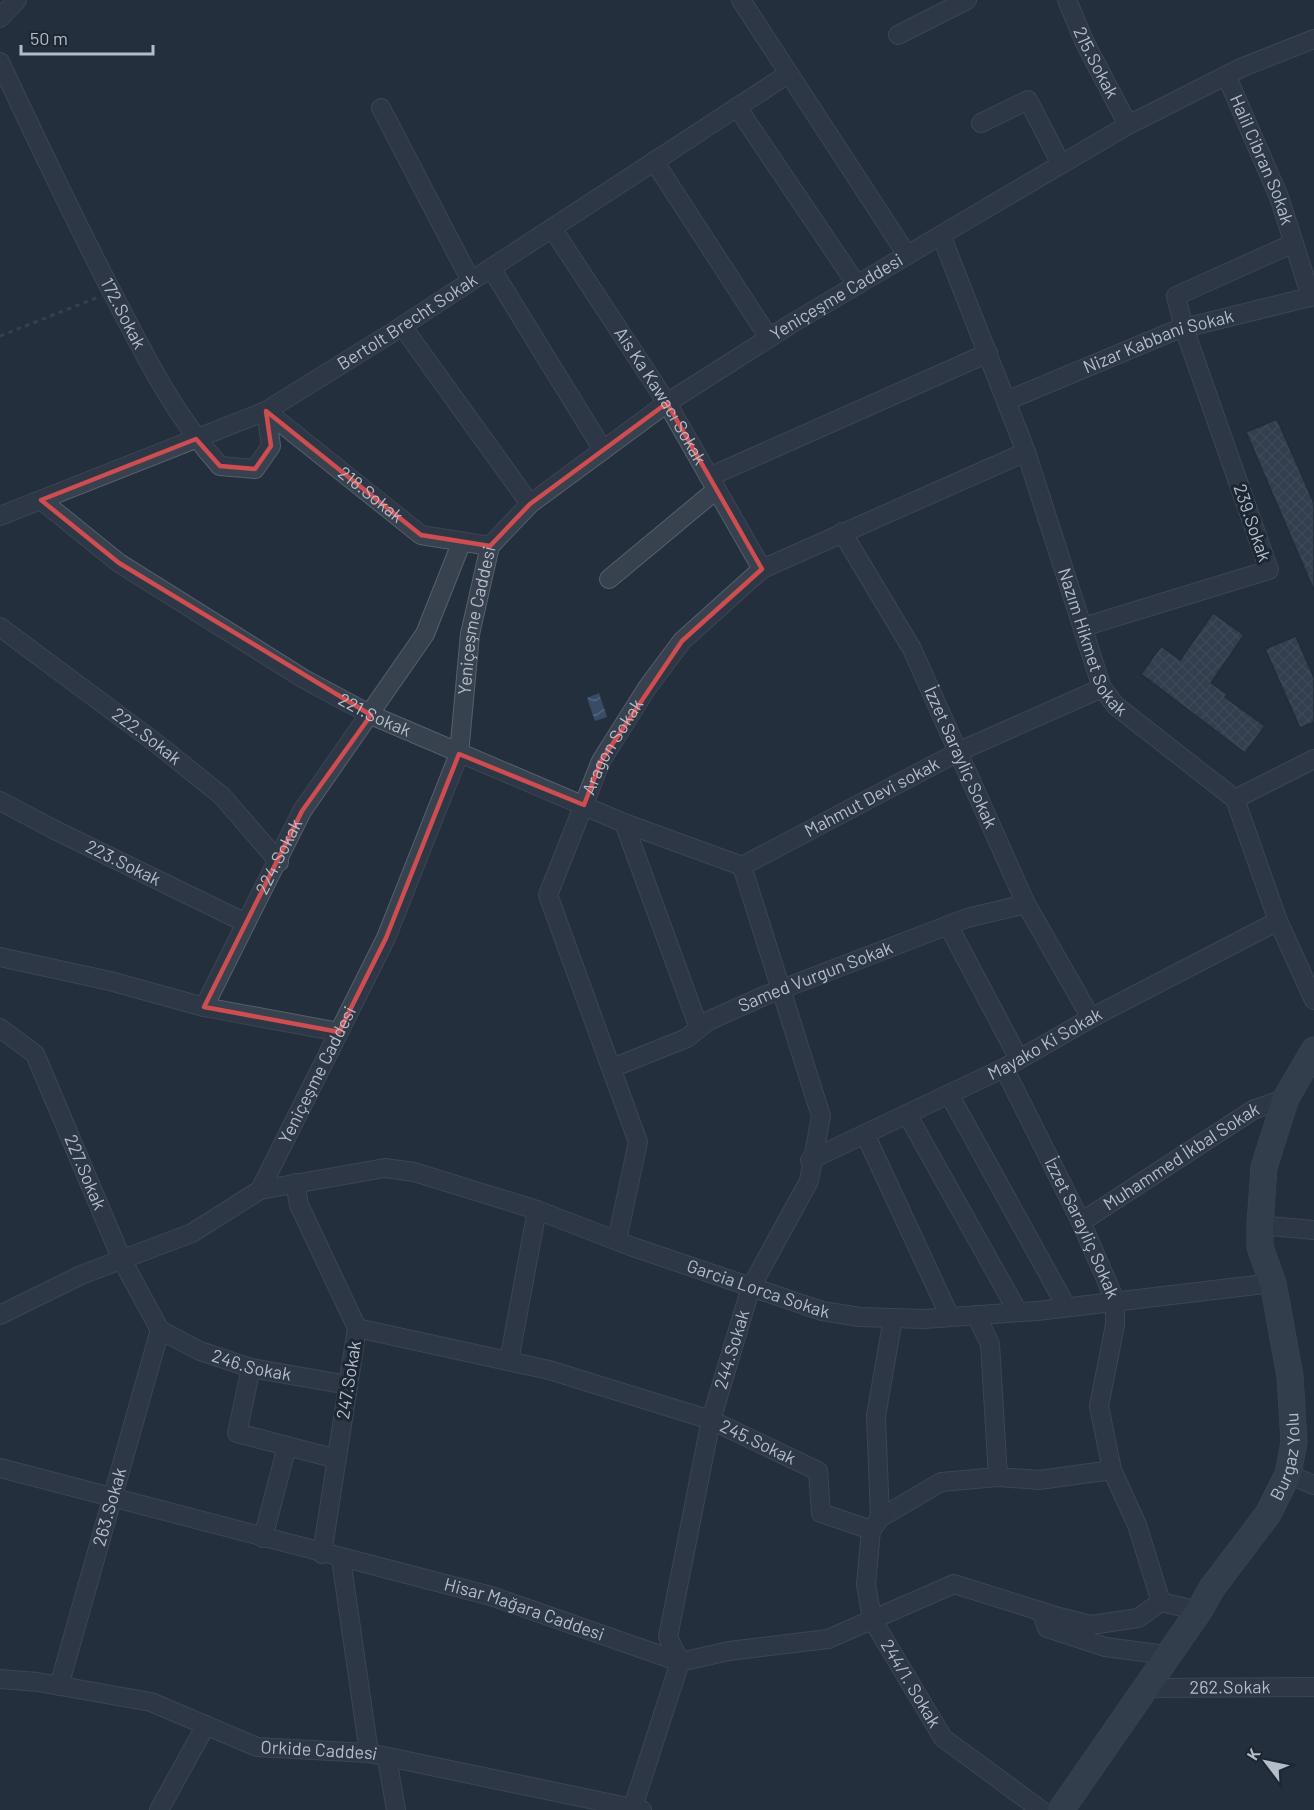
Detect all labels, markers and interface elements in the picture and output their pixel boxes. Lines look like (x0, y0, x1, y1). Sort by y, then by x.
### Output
scale bar (21, 18, 153, 56)
street label: 215.Sokak (1069, 23, 1124, 102)
text: 50 m (30, 27, 68, 49)
street label: Halil Cibran Sokak (1226, 91, 1299, 227)
street label: Yeniçeşme Caddesi (766, 248, 906, 345)
street label: Bertolt Brecht Sokak (333, 268, 481, 374)
street label: 172.Sokak (96, 274, 151, 352)
street label: Nizar Kabbani Sokak (1080, 304, 1236, 378)
street label: Ais Ka Kawacı Sokak (610, 323, 712, 468)
street label: 218.Sokak (334, 461, 408, 527)
street label: 239.Sokak (1229, 481, 1276, 564)
street label: Yeniçeşme Caddesi (452, 544, 500, 696)
street label: Nazım Hikmet Sokak (1054, 565, 1132, 720)
street label: İzzet Sarayliç Sokak (920, 683, 1003, 831)
street label: 221.Sokak (335, 688, 415, 741)
street label: Aragon Sokak (577, 694, 647, 798)
street label: 222.Sokak (108, 702, 186, 769)
street label: Mahmut Devi sokak (800, 752, 943, 841)
street label: 224.Sokak (250, 815, 306, 898)
street label: 223.Sokak (82, 835, 165, 890)
street label: Samed Vurgun Sokak (734, 936, 895, 1016)
street label: Yeniçeşme Caddesi (273, 1002, 360, 1147)
street label: Mayako Ki Sokak (984, 1002, 1105, 1084)
street label: Muhammed İkbal Sokak (1099, 1097, 1262, 1215)
street label: 227.Sokak (60, 1131, 111, 1213)
street label: İzzet Sarayliç Sokak (1040, 1153, 1125, 1302)
street label: Garcia Lorca Sokak (684, 1254, 831, 1322)
street label: 244.Sokak (709, 1307, 754, 1392)
street label: 247.Sokak (331, 1339, 365, 1421)
street label: 246.Sokak (209, 1344, 293, 1385)
street label: Burgaz Yolu (1265, 1412, 1304, 1504)
street label: 245.Sokak (717, 1414, 800, 1469)
street label: 263.Sokak (87, 1465, 130, 1549)
street label: Hisar Mağara Caddesi (442, 1572, 607, 1645)
street label: 244/1. Sokak (877, 1635, 946, 1731)
street label: 262.Sokak (1189, 1675, 1271, 1698)
north arrow (1236, 1732, 1296, 1792)
street label: Orkide Caddesi (260, 1735, 379, 1764)
text: K (1242, 1744, 1264, 1763)

